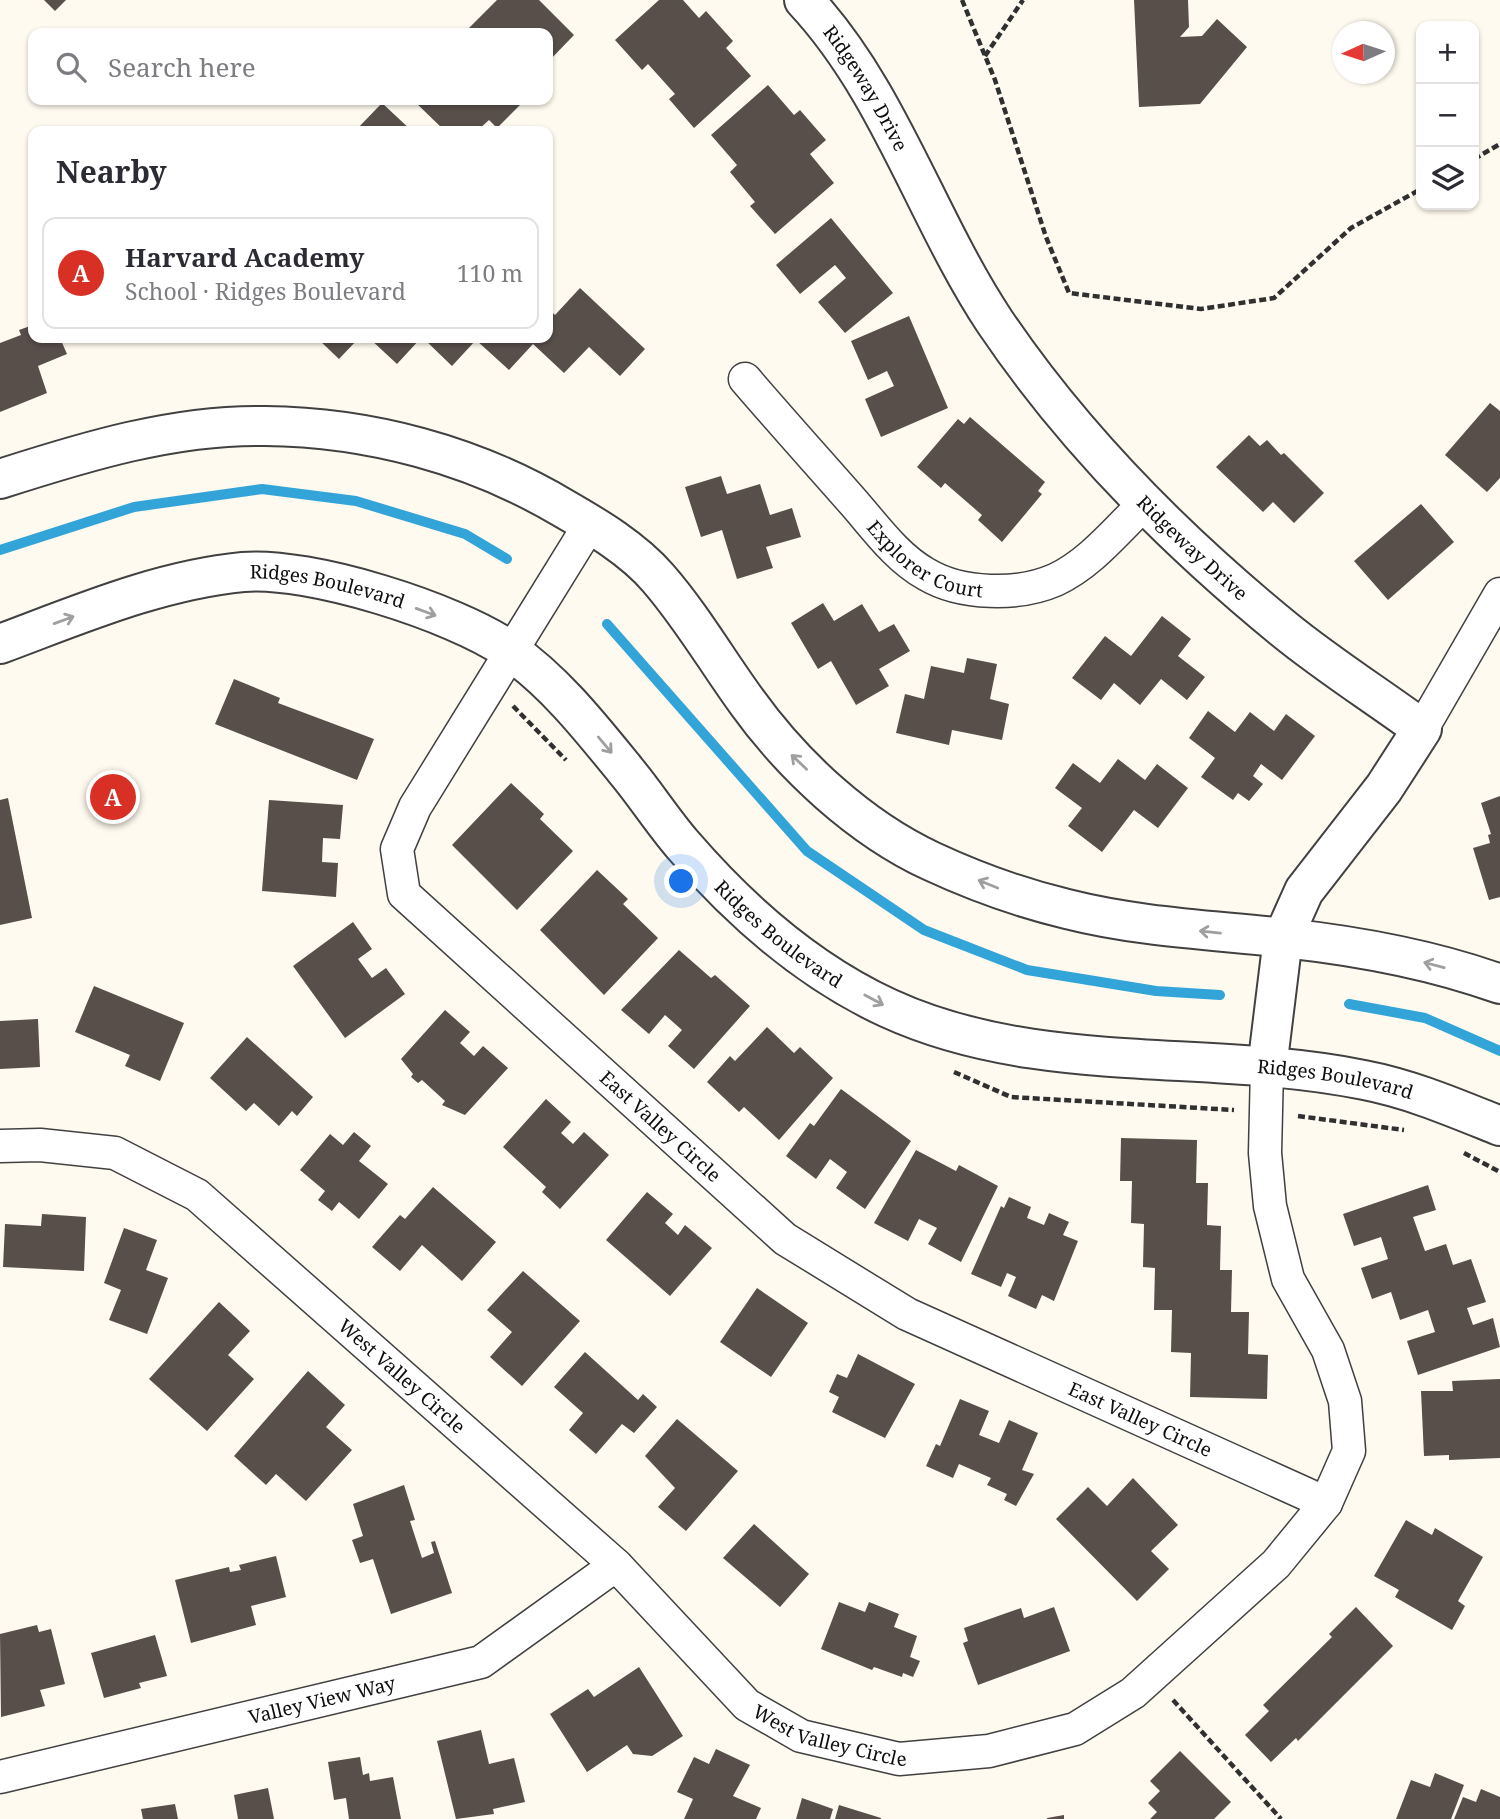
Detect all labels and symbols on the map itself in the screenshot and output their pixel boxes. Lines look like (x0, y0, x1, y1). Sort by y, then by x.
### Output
street label: Ridgeway Drive (817, 20, 914, 155)
north arrow (1332, 21, 1395, 84)
street label: Ridgeway Drive (1131, 489, 1253, 606)
street label: Explorer Court (861, 515, 984, 603)
street label: Ridges Boulevard (250, 558, 409, 615)
one-way arrow (414, 607, 436, 619)
one-way arrow (52, 613, 74, 626)
one-way arrow (597, 736, 613, 754)
one-way arrow (791, 754, 808, 771)
pin: A (90, 771, 136, 823)
your location (664, 864, 698, 898)
street label: Ridges Boulevard (709, 874, 848, 994)
one-way arrow (978, 876, 999, 889)
one-way arrow (1199, 925, 1222, 938)
one-way arrow (1424, 958, 1446, 971)
one-way arrow (863, 994, 884, 1007)
street label: Ridges Boulevard (1256, 1053, 1417, 1105)
street label: East Valley Circle (594, 1065, 727, 1188)
street label: West Valley Circle (333, 1313, 471, 1439)
street label: East Valley Circle (1064, 1375, 1216, 1463)
street label: Valley View Way (246, 1670, 398, 1730)
street label: West Valley Circle (748, 1698, 908, 1772)

